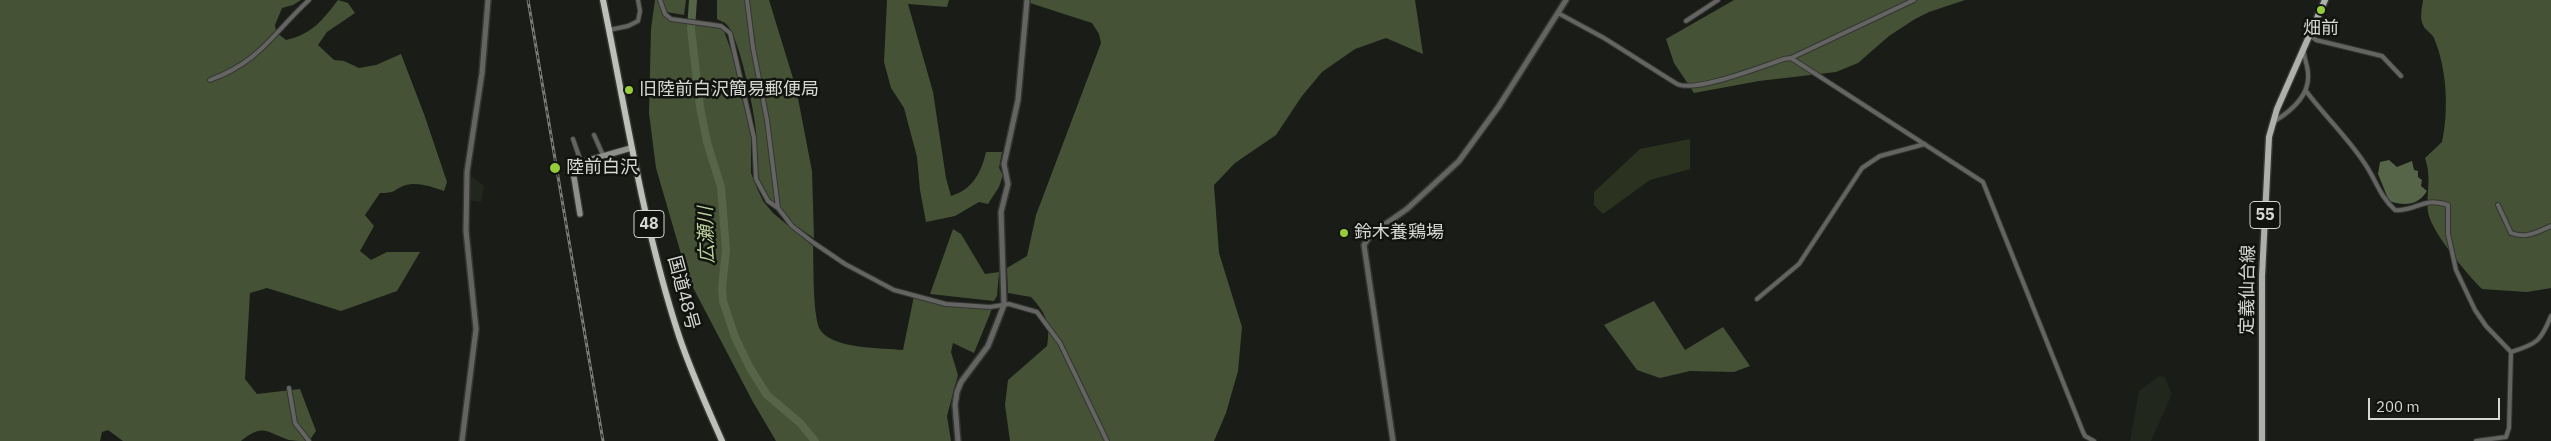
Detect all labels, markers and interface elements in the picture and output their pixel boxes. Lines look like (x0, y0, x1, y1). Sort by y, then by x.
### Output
marker: 畑前 (2315, 4, 2327, 16)
place label: 畑前 (2303, 18, 2339, 40)
place label: 旧陸前白沢簡易郵便局 (639, 79, 819, 101)
marker: 旧陸前白沢簡易郵便局 (623, 84, 635, 96)
place label: 陸前白沢 (566, 157, 638, 179)
marker: 陸前白沢 (548, 161, 562, 175)
road number: 55 (2250, 202, 2280, 228)
water label: 広瀬川 (695, 206, 719, 264)
road number: 48 (634, 210, 664, 238)
place label: 鈴木養鶏場 (1354, 222, 1444, 244)
marker: 鈴木養鶏場 (1338, 227, 1350, 239)
street label: 定義仙台線 (2236, 245, 2260, 335)
street label: 国道48号 (663, 254, 703, 332)
scale bar (2371, 388, 2504, 420)
text: 200 m (2376, 397, 2420, 416)

